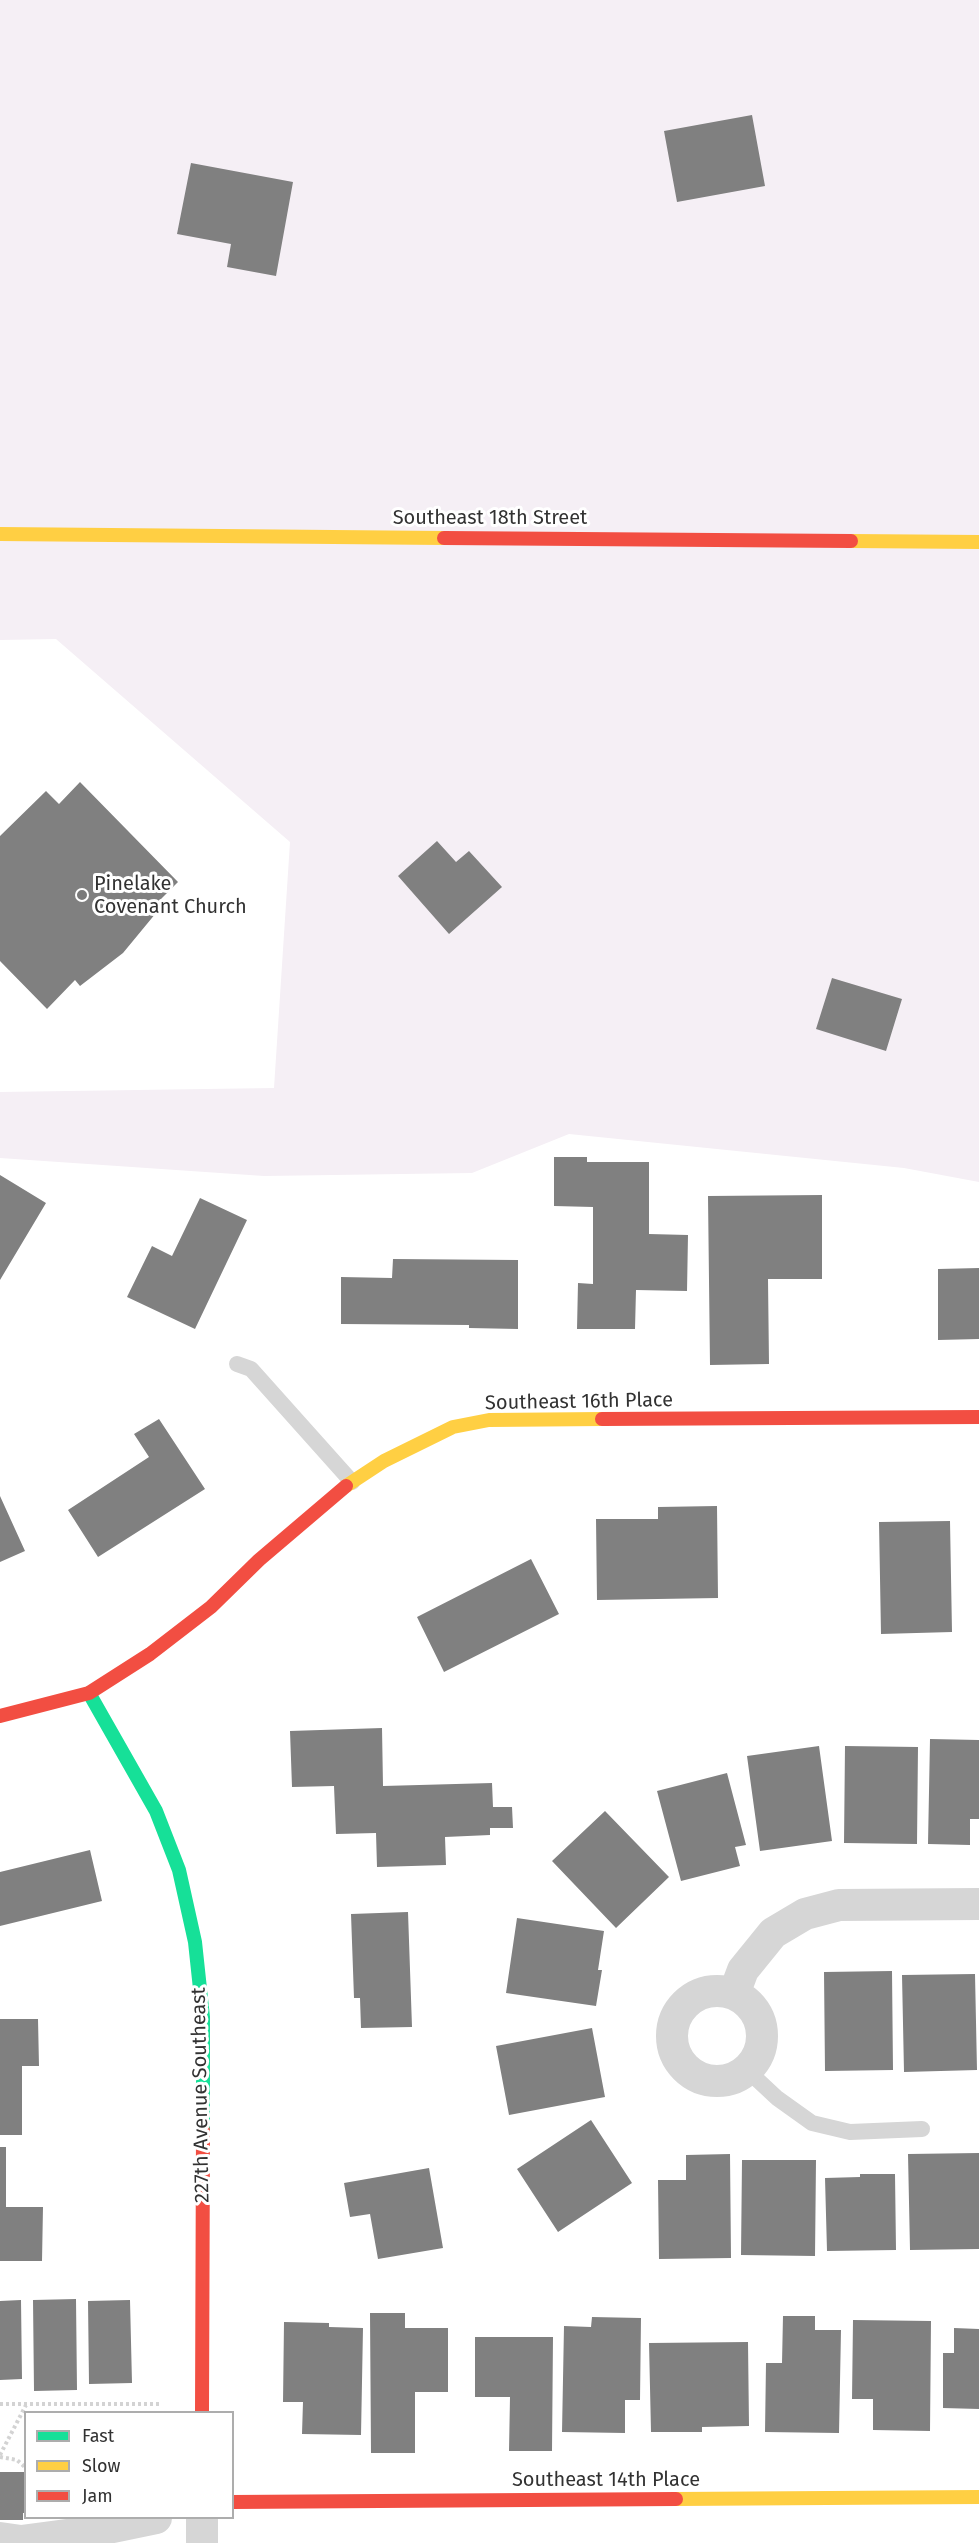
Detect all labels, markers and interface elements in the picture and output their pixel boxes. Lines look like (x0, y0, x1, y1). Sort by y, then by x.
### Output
street label: Southeast 18th Street (393, 506, 587, 530)
place label: Pinelake Covenant Church (94, 872, 247, 919)
marker: Pinelake Covenant Church (75, 888, 89, 902)
street label: Southeast 16th Place (485, 1388, 673, 1416)
street label: 227th Avenue Southeast (187, 1987, 215, 2203)
legend (24, 2411, 234, 2519)
text: Fast (82, 2425, 114, 2447)
text: Slow (82, 2455, 120, 2477)
street label: Southeast 14th Place (512, 2468, 700, 2492)
text: Jam (82, 2485, 113, 2507)

